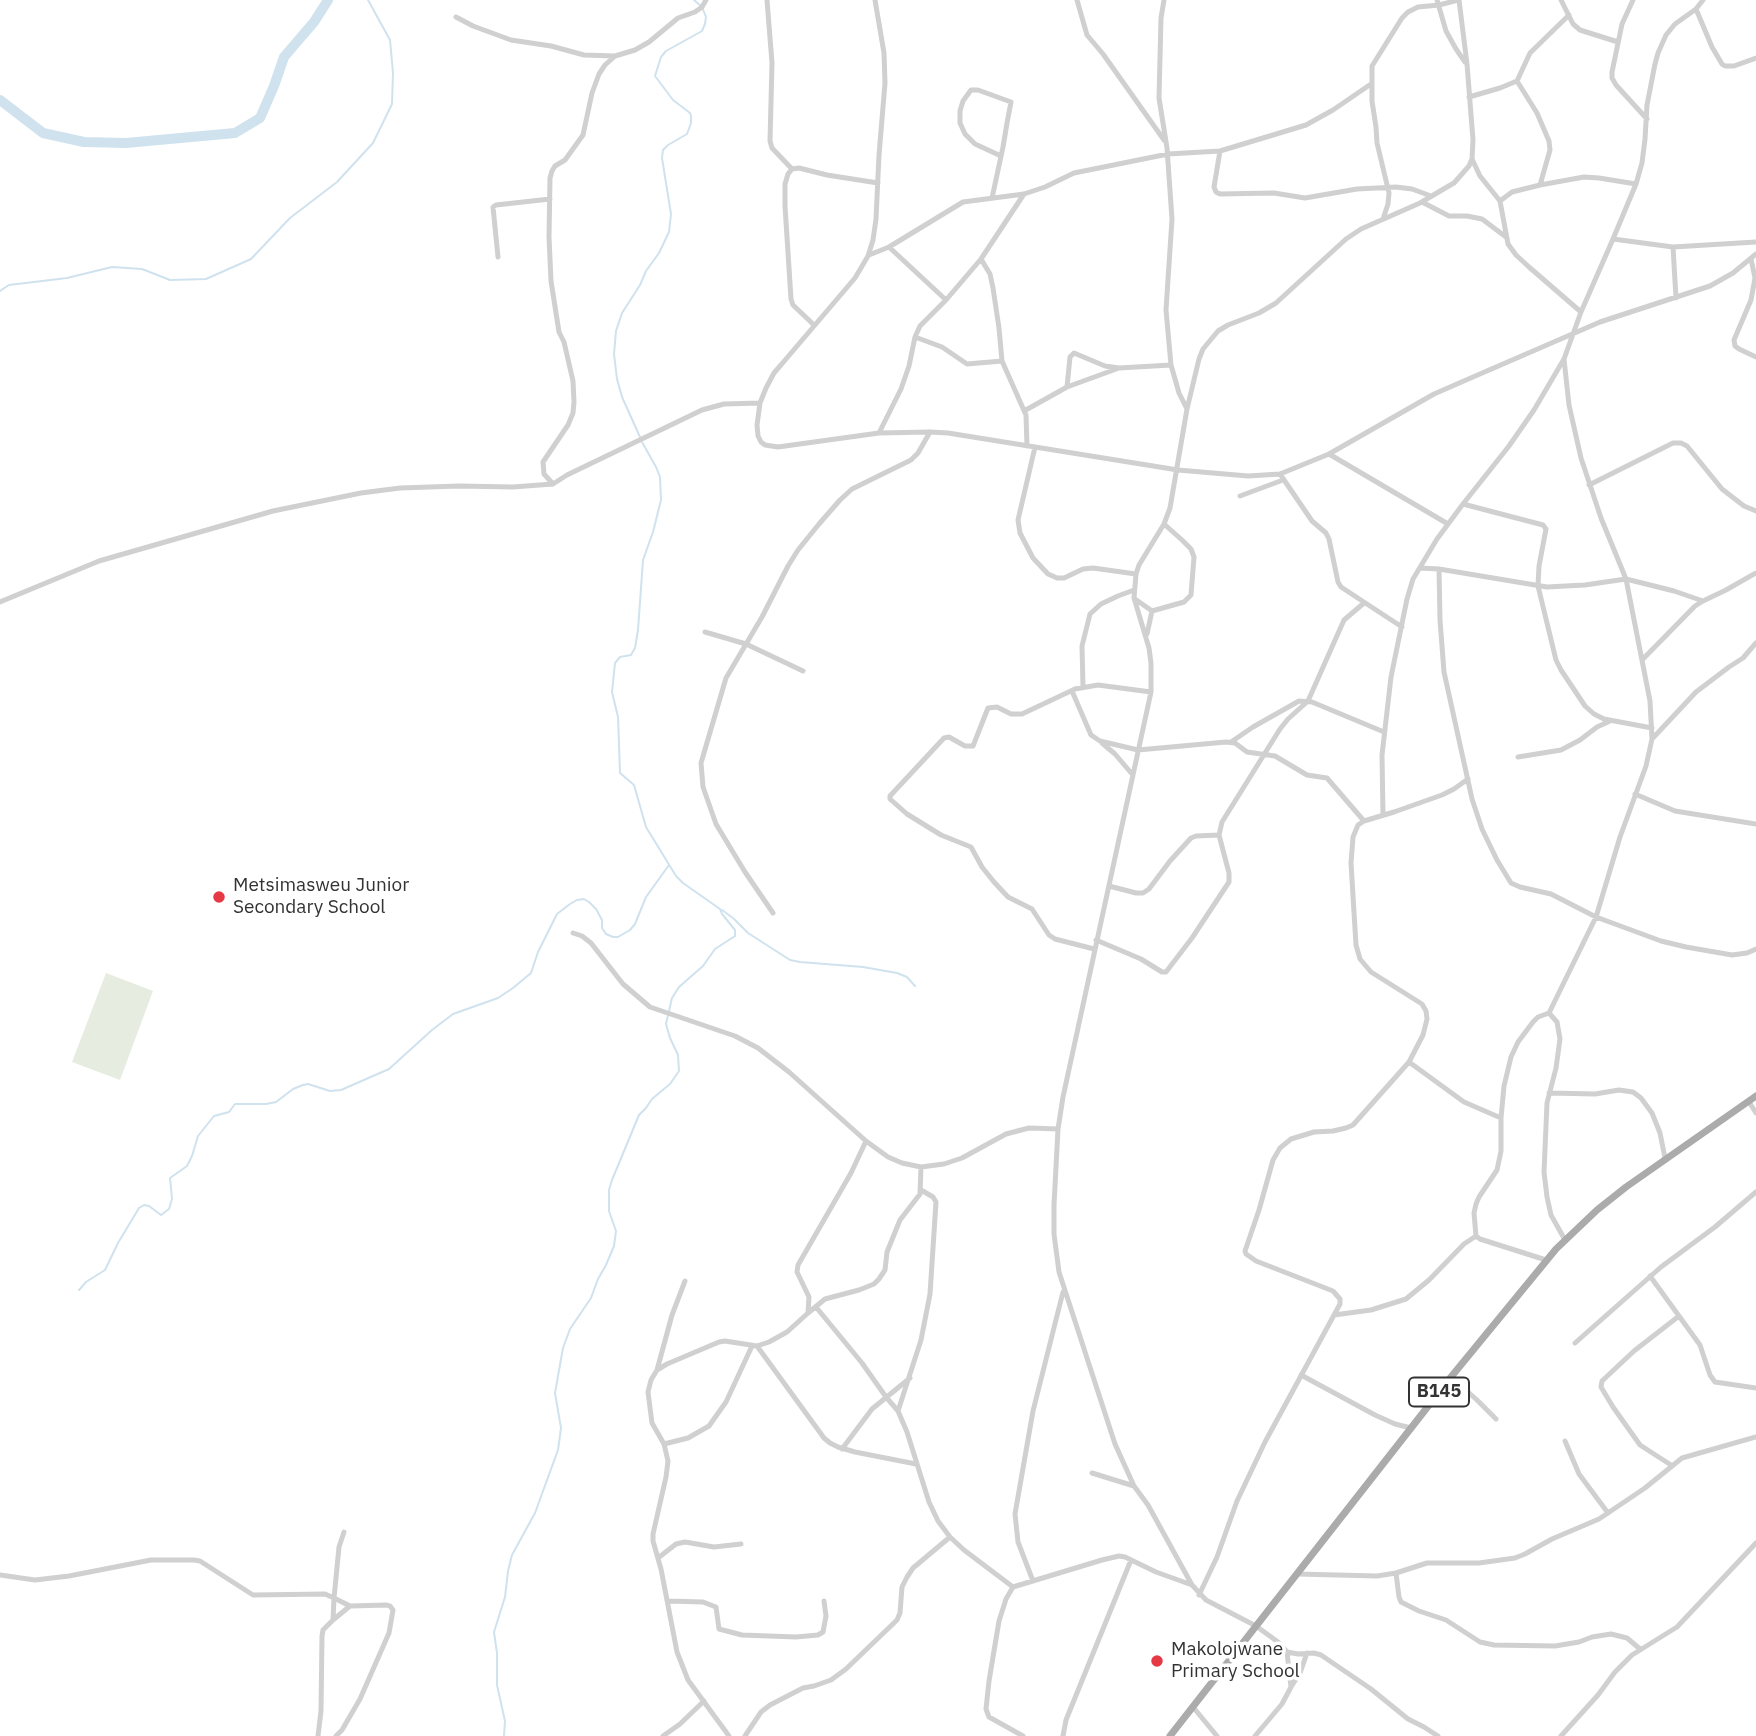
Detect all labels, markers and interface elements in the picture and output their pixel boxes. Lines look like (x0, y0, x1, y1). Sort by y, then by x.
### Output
place label: Metsimasweu Junior Secondary School (233, 875, 409, 919)
marker: Metsimasweu Junior Secondary School (211, 889, 227, 905)
road number: B145 (1409, 1378, 1469, 1406)
place label: Makolojwane Primary School (1171, 1639, 1300, 1683)
marker: Makolojwane Primary School (1149, 1653, 1165, 1669)

